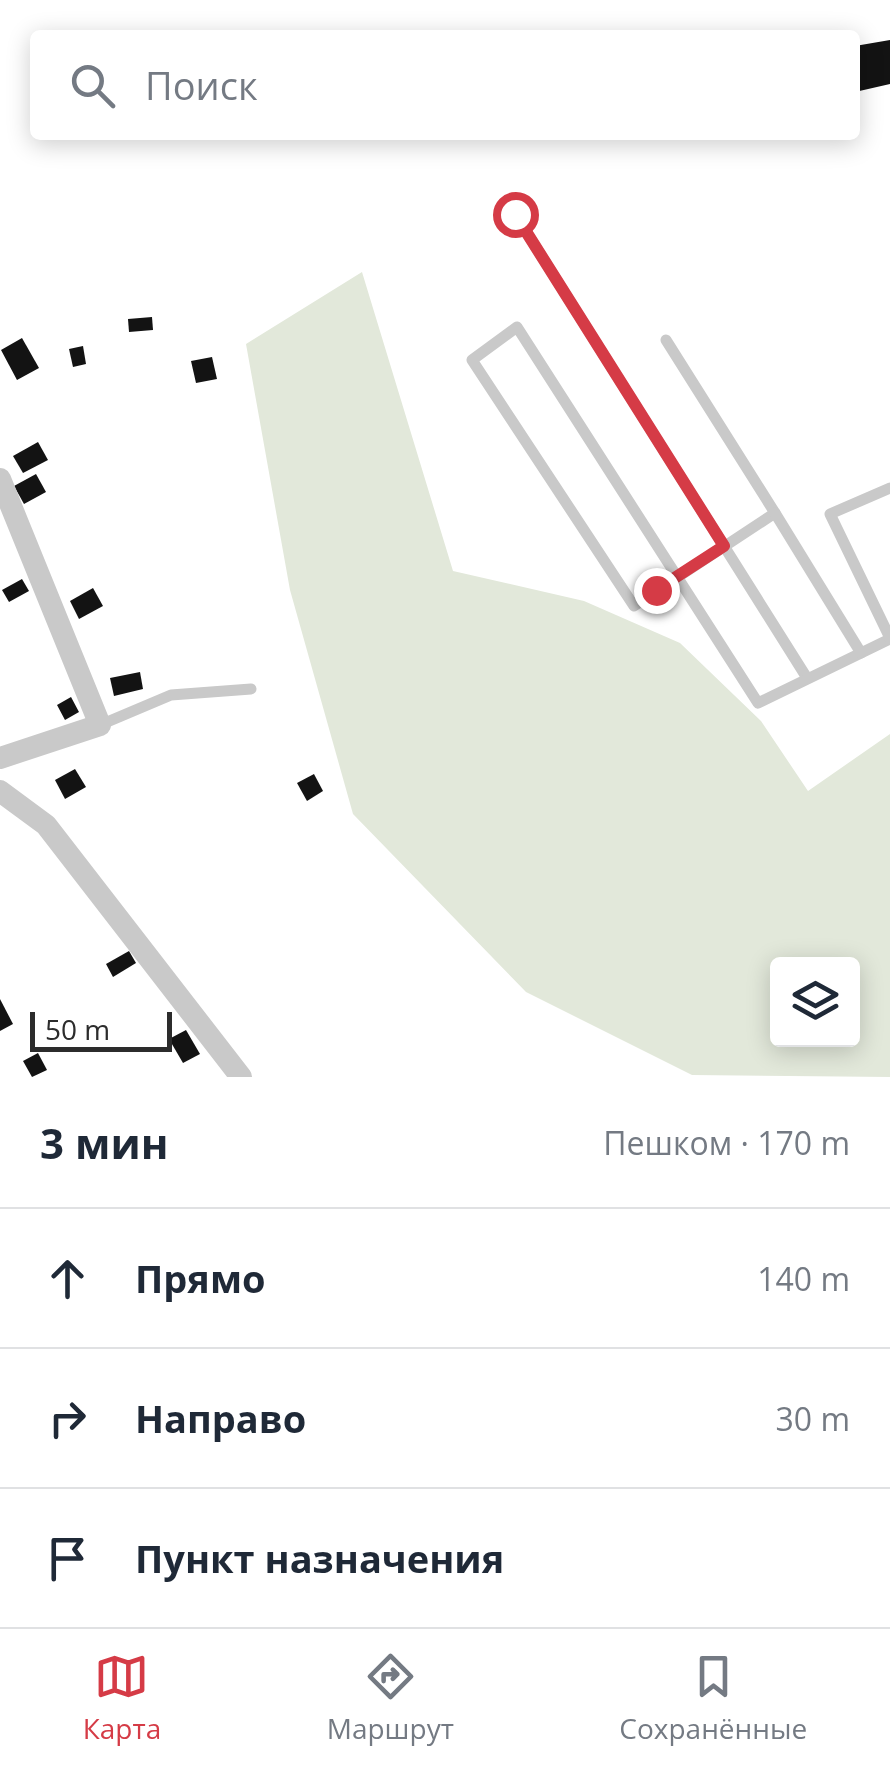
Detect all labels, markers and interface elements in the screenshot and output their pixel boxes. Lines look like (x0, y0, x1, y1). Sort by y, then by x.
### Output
search box (30, 30, 860, 140)
icon: search (65, 58, 120, 113)
text: Поиск (145, 59, 258, 111)
route start (493, 192, 539, 238)
route end (634, 568, 680, 614)
map controls (770, 957, 860, 1047)
button: layers (770, 957, 860, 1047)
scale bar (30, 1007, 172, 1052)
text: 50 m (45, 1010, 110, 1048)
text: 3 мин (40, 1114, 168, 1171)
text: Пешком · 170 m (603, 1121, 850, 1164)
icon: ahead (40, 1251, 95, 1306)
text: Прямо (135, 1252, 266, 1304)
text: 140 m (757, 1257, 850, 1300)
icon: right (40, 1391, 95, 1446)
text: Направо (135, 1392, 306, 1444)
text: 30 m (775, 1397, 850, 1440)
icon: arrive (40, 1531, 95, 1586)
text: Пункт назначения (135, 1532, 504, 1584)
tab: Карта (83, 1649, 161, 1747)
tab: Маршрут (327, 1649, 454, 1747)
tab: Сохранённые (619, 1649, 807, 1747)

